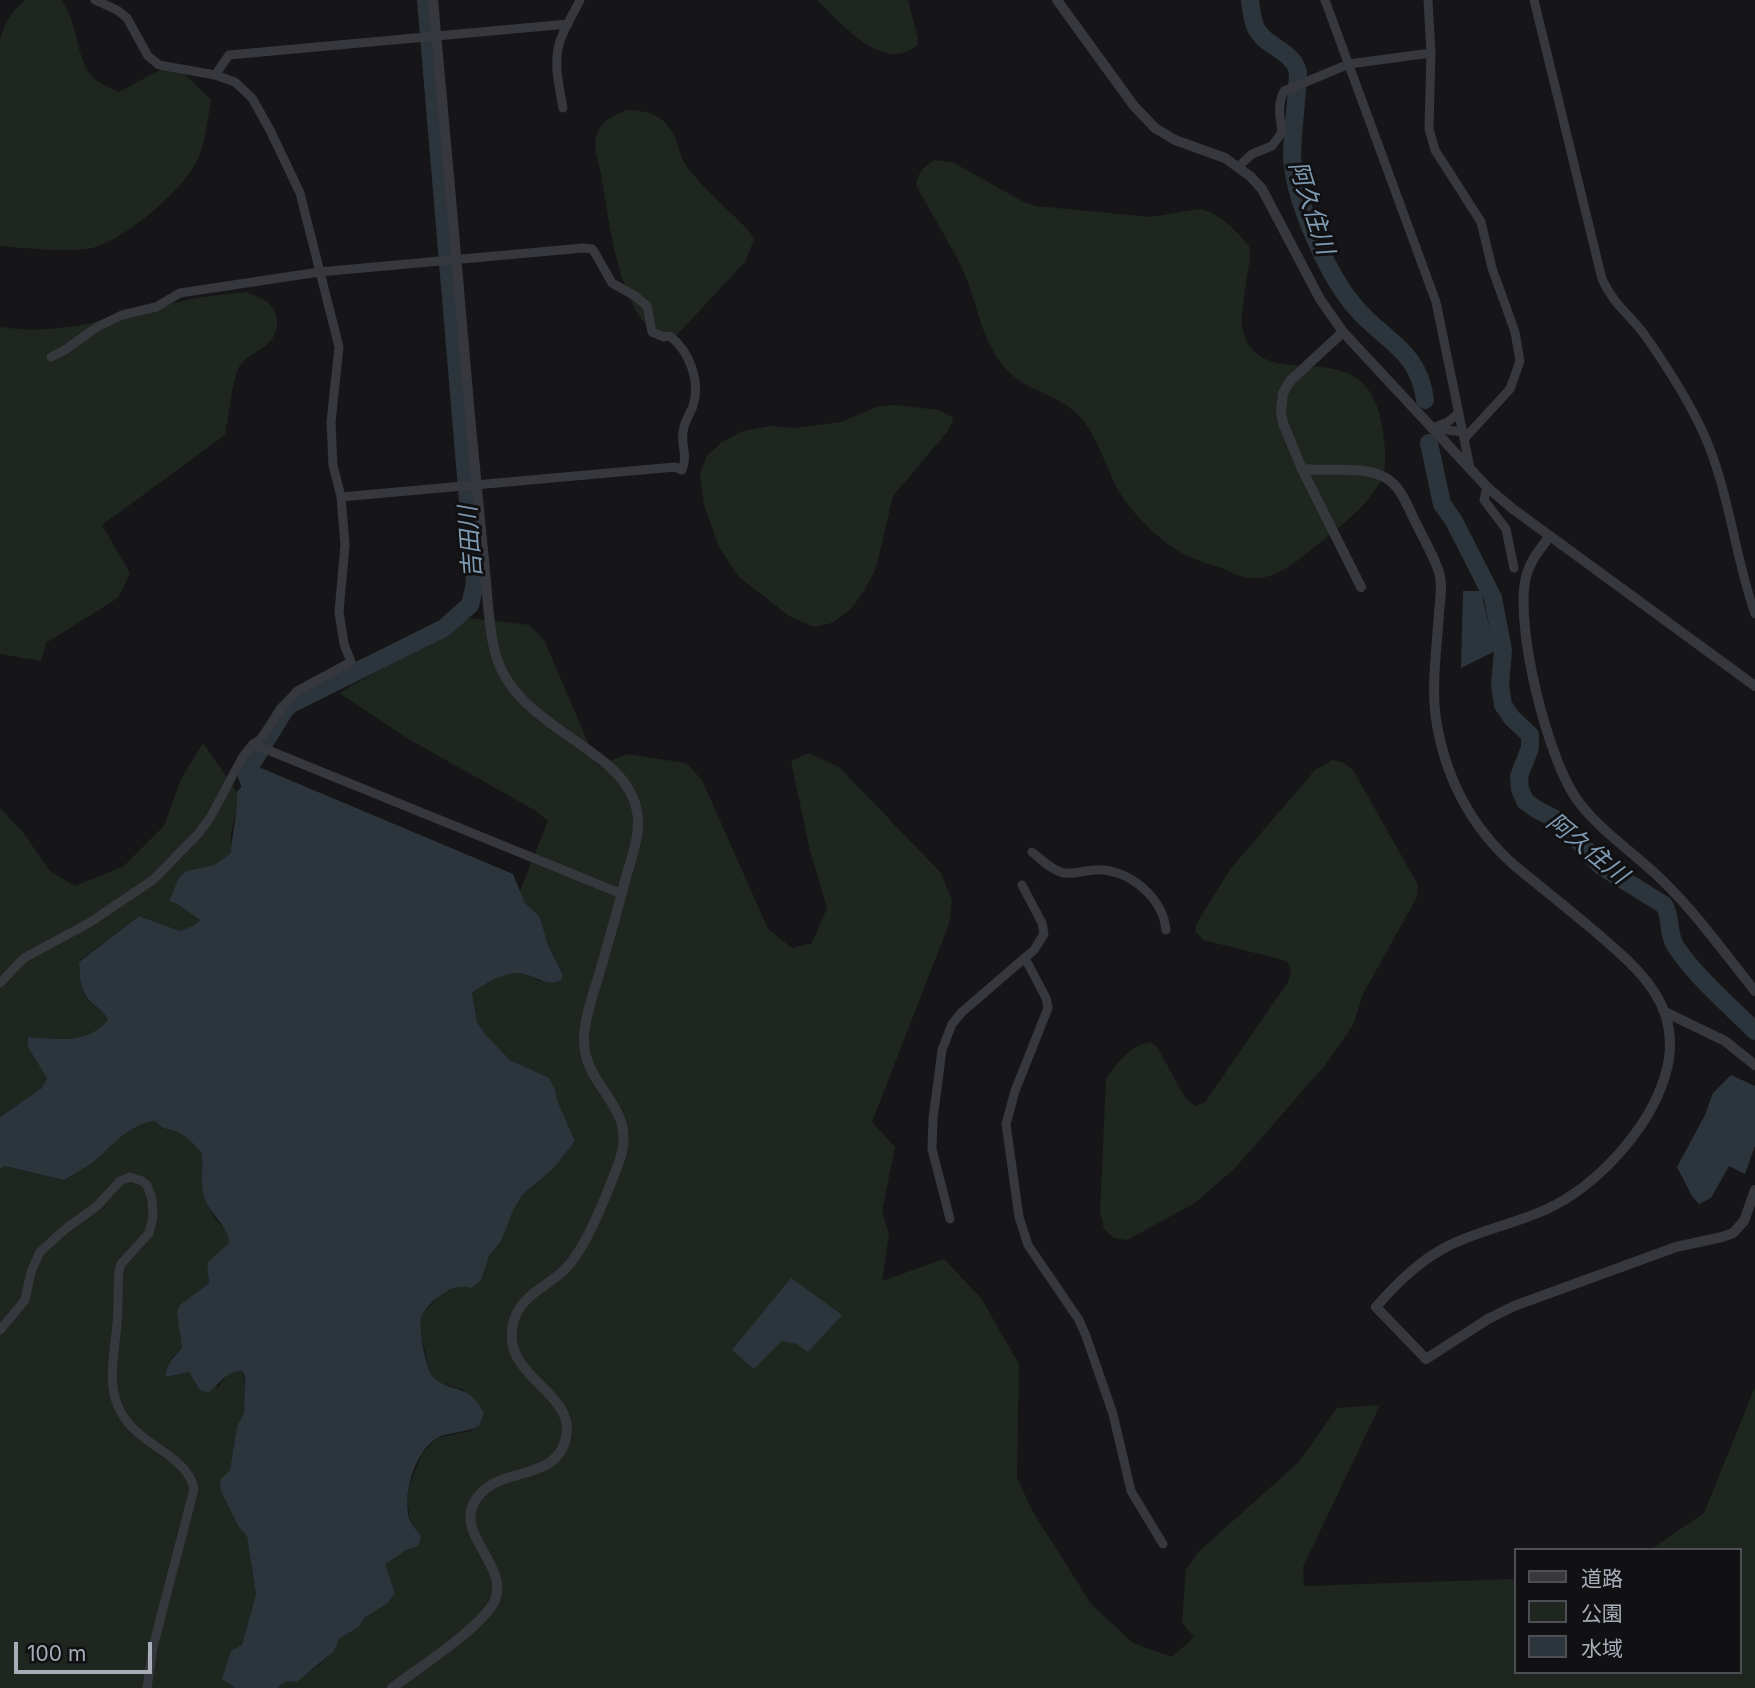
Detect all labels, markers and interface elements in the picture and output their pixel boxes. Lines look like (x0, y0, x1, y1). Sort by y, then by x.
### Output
water label: 阿久住川 (1282, 158, 1340, 258)
water label: 吉田川 (454, 505, 488, 579)
water label: 阿久住川 (1541, 808, 1633, 890)
legend (1514, 1548, 1741, 1674)
text: 道路 (1581, 1566, 1623, 1591)
text: 公園 (1581, 1601, 1623, 1626)
scale bar (18, 1628, 156, 1672)
text: 水域 (1581, 1636, 1623, 1661)
text: 100 m (27, 1641, 86, 1666)

